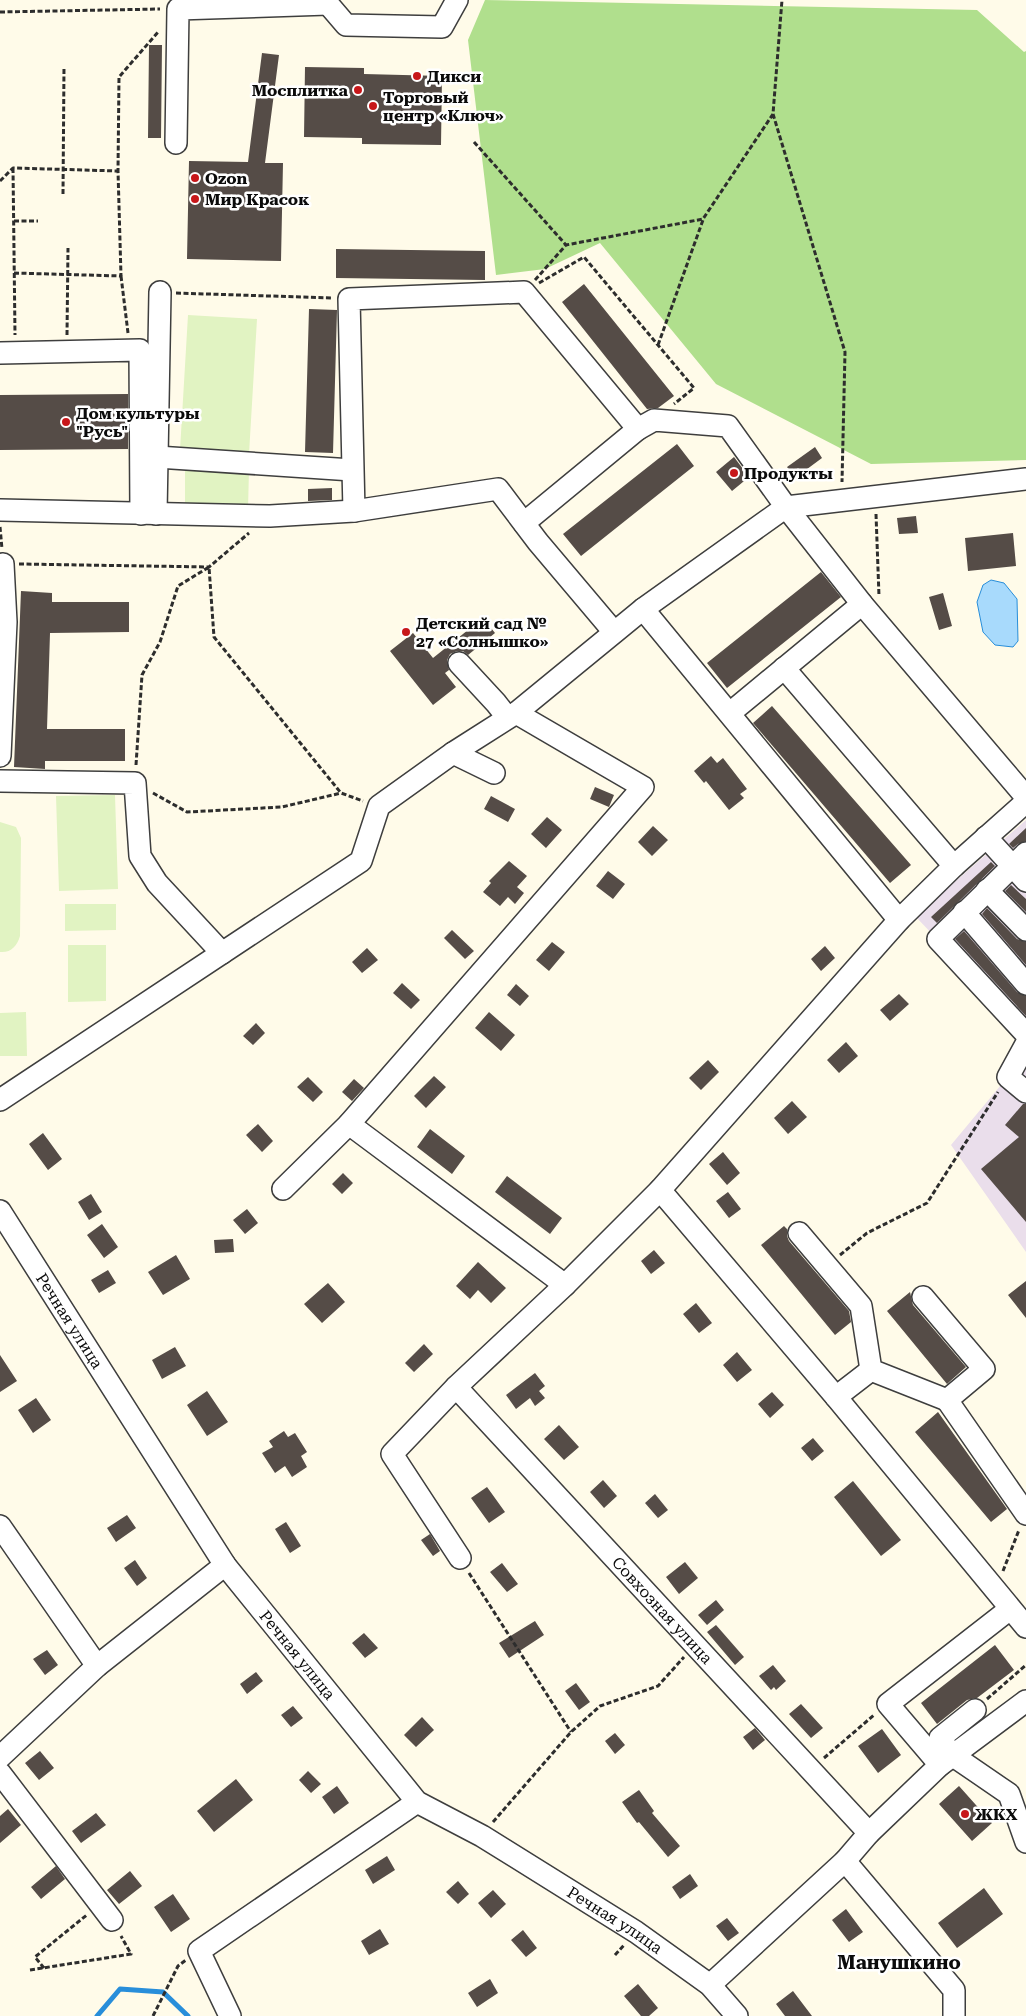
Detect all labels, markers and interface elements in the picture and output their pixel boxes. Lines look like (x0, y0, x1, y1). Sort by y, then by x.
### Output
place label: Дикси (427, 67, 481, 86)
marker: Дикси (411, 70, 423, 82)
place label: Мосплитка (252, 81, 349, 100)
marker: Мосплитка (352, 84, 364, 96)
place label: Торговый центр «Ключ» (383, 88, 504, 125)
marker: Торговый центр «Ключ» (367, 100, 379, 112)
place label: Ozon (205, 169, 248, 188)
marker: Ozon (189, 172, 201, 184)
place label: Мир Красок (205, 190, 309, 209)
marker: Мир Красок (189, 193, 201, 205)
place label: Дом культуры "Русь" (76, 404, 200, 441)
marker: Дом культуры "Русь" (60, 416, 72, 428)
place label: Продукты (744, 464, 833, 483)
marker: Продукты (728, 467, 740, 479)
place label: Детский сад № 27 «Солнышко» (416, 614, 549, 651)
marker: Детский сад № 27 «Солнышко» (400, 626, 412, 638)
street label: Речная улица (32, 1270, 107, 1373)
street label: Совхозная улица (608, 1553, 717, 1668)
street label: Речная улица (255, 1607, 339, 1704)
place label: ЖКХ (975, 1805, 1018, 1824)
marker: ЖКХ (959, 1808, 971, 1820)
street label: Речная улица (564, 1883, 666, 1958)
district label: Манушкино (837, 1951, 961, 1974)

